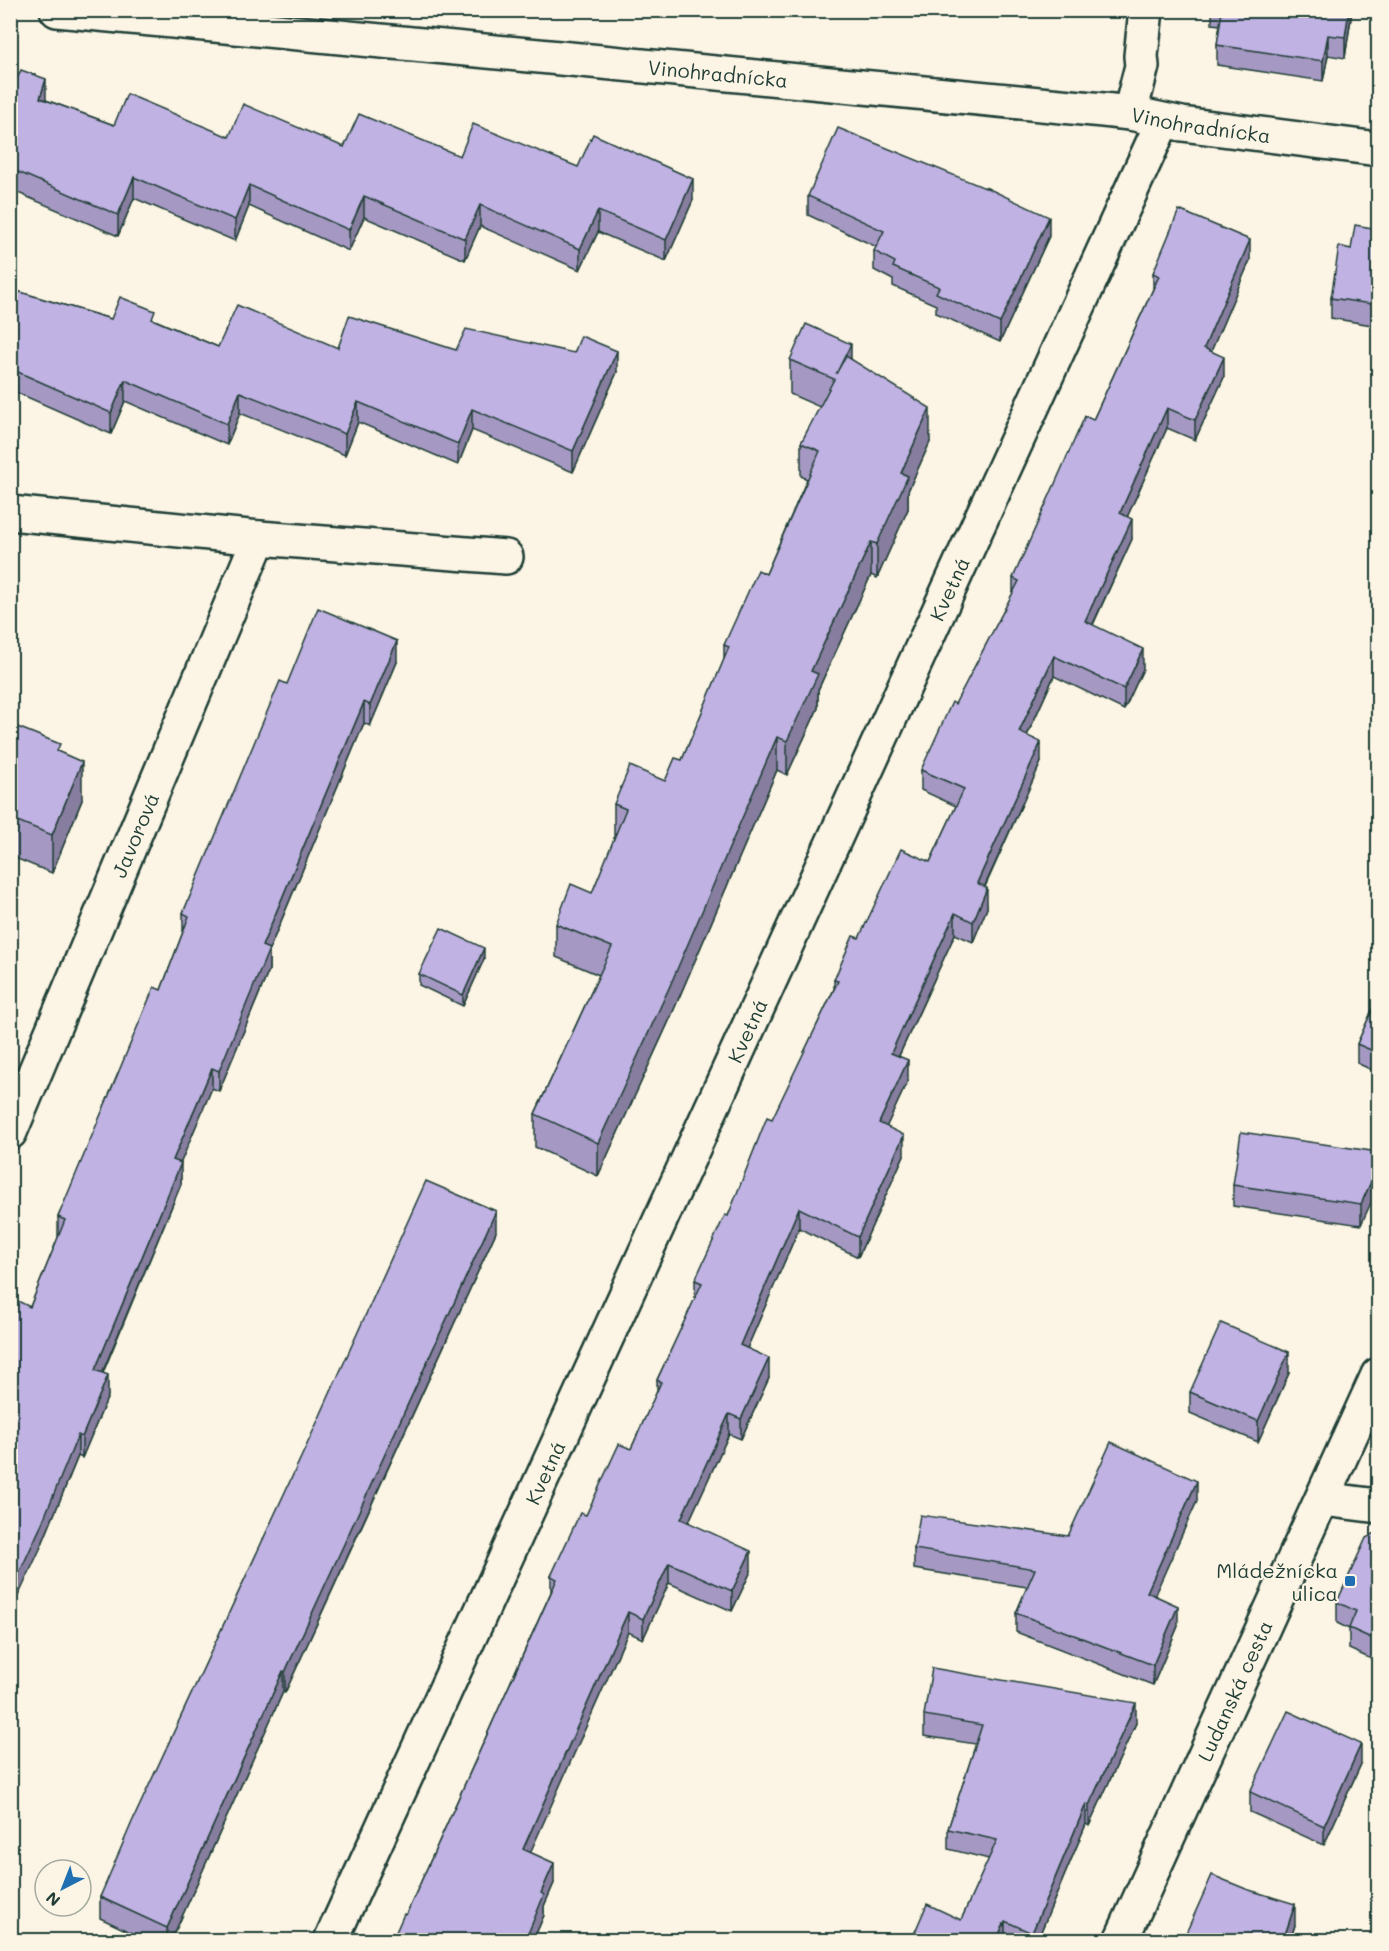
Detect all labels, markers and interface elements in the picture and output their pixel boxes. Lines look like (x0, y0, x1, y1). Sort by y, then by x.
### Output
street label: Vinohradnícka (647, 54, 789, 93)
street label: Vinohradnícka (1129, 101, 1272, 148)
street label: Kvetná (923, 553, 975, 625)
street label: Javorová (105, 788, 165, 882)
street label: Kvetná (721, 995, 773, 1067)
street label: Kvetná (519, 1436, 571, 1509)
place label: Mládežnícka ulica (1216, 1557, 1338, 1606)
marker: Mládežnícka ulica (1343, 1574, 1357, 1588)
street label: Ludanská cesta (1191, 1616, 1278, 1765)
north arrow (33, 1858, 93, 1918)
text: N (41, 1888, 64, 1911)

